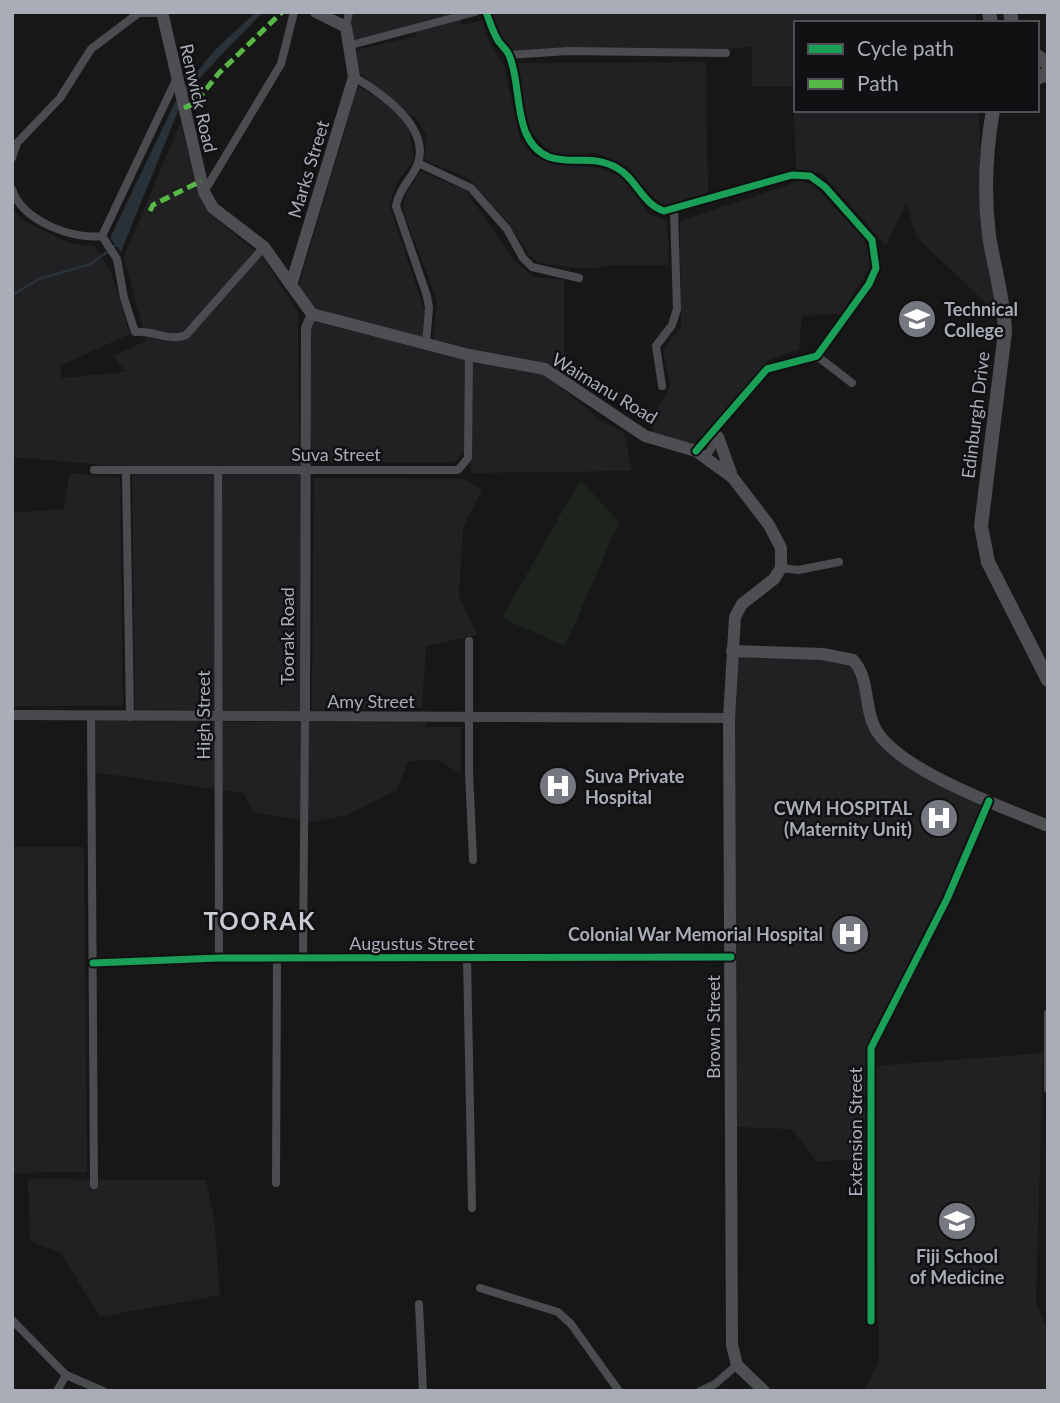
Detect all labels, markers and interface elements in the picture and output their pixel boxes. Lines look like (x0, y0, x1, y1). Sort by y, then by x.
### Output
legend (794, 21, 1039, 112)
text: Cycle path (857, 35, 954, 60)
street label: Renwick Road (176, 41, 222, 155)
text: Path (857, 70, 899, 95)
street label: Marks Street (283, 117, 333, 220)
school or university icon: Technical College (896, 298, 938, 340)
place label: Technical College (944, 298, 1018, 341)
street label: Waimanu Road (548, 348, 662, 428)
street label: Edinburgh Drive (956, 350, 994, 480)
street label: Suva Street (291, 443, 381, 465)
street label: Toorak Road (276, 587, 298, 685)
street label: High Street (192, 670, 214, 760)
street label: Amy Street (327, 690, 415, 712)
hospital icon: Suva Private Hospital (537, 765, 579, 807)
place label: Suva Private Hospital (585, 765, 685, 808)
place label: CWM HOSPITAL (Maternity Unit) (774, 797, 913, 840)
hospital icon: CWM HOSPITAL (Maternity Unit) (918, 797, 960, 839)
district label: TOORAK (203, 906, 317, 935)
hospital icon: Colonial War Memorial Hospital (829, 913, 871, 955)
place label: Colonial War Memorial Hospital (568, 923, 823, 945)
street label: Augustus Street (349, 932, 475, 954)
street label: Brown Street (702, 975, 724, 1079)
street label: Extension Street (844, 1067, 866, 1197)
school or university icon: Fiji School of Medicine (936, 1200, 978, 1242)
place label: Fiji School of Medicine (910, 1245, 1005, 1288)

